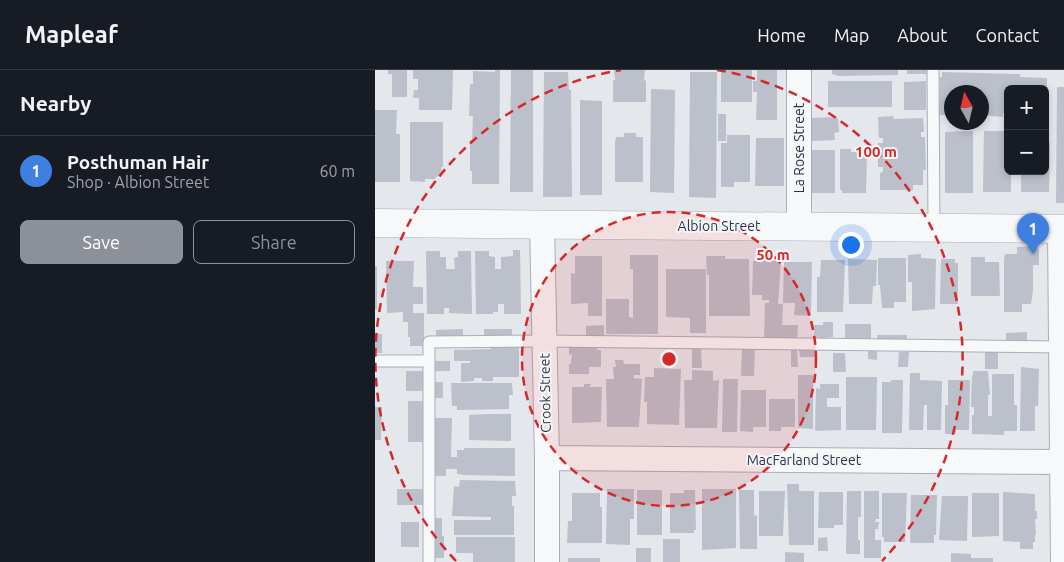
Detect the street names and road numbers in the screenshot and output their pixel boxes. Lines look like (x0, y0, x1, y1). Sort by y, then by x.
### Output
street label: La Rose Street (791, 102, 807, 193)
street label: Albion Street (678, 218, 761, 234)
street label: Crook Street (536, 353, 554, 433)
street label: MacFarland Street (747, 452, 862, 468)

